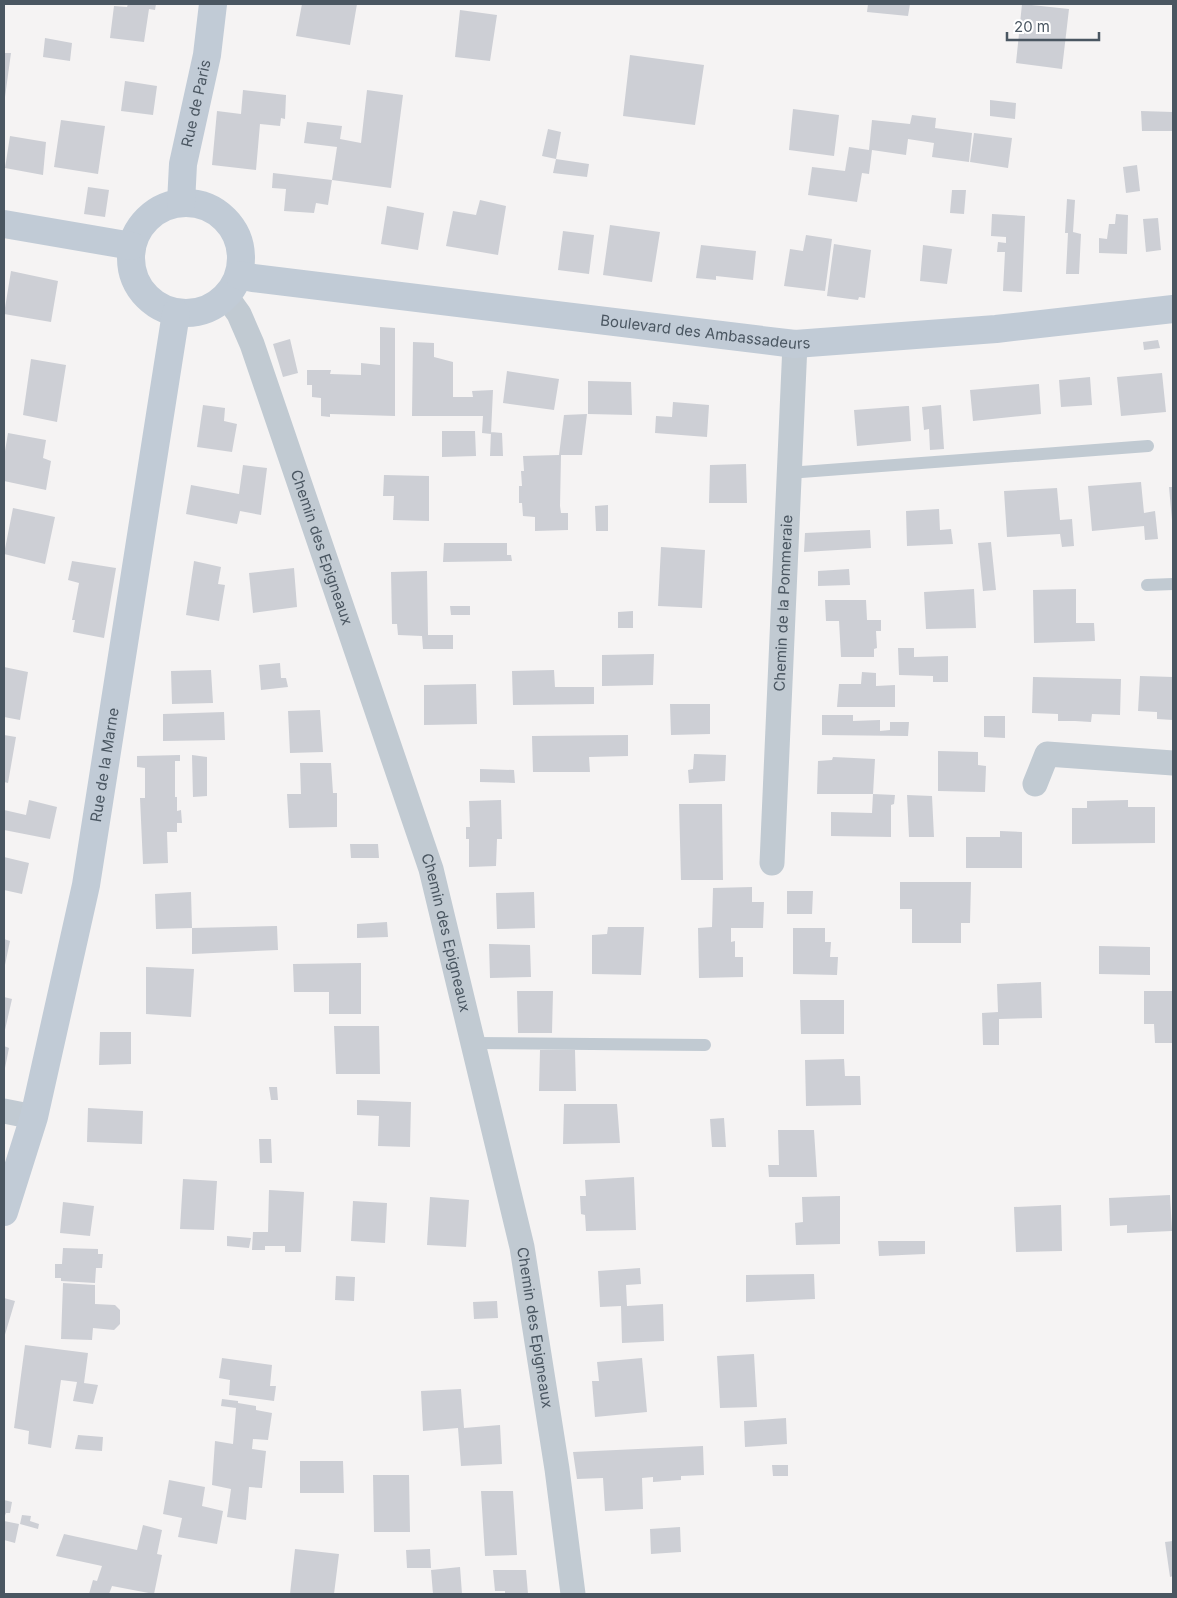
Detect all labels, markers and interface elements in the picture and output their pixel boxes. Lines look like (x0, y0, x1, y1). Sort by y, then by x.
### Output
scale bar (1007, 10, 1100, 42)
text: 20 m (1014, 17, 1050, 36)
street label: Rue de Paris (177, 58, 215, 149)
street label: Boulevard des Ambassadeurs (599, 310, 811, 353)
street label: Chemin des Epigneaux (287, 467, 357, 628)
street label: Chemin de la Pommeraie (770, 514, 796, 692)
street label: Rue de la Marne (86, 706, 123, 823)
street label: Chemin des Epigneaux (417, 851, 475, 1014)
street label: Chemin des Epigneaux (513, 1246, 557, 1409)

